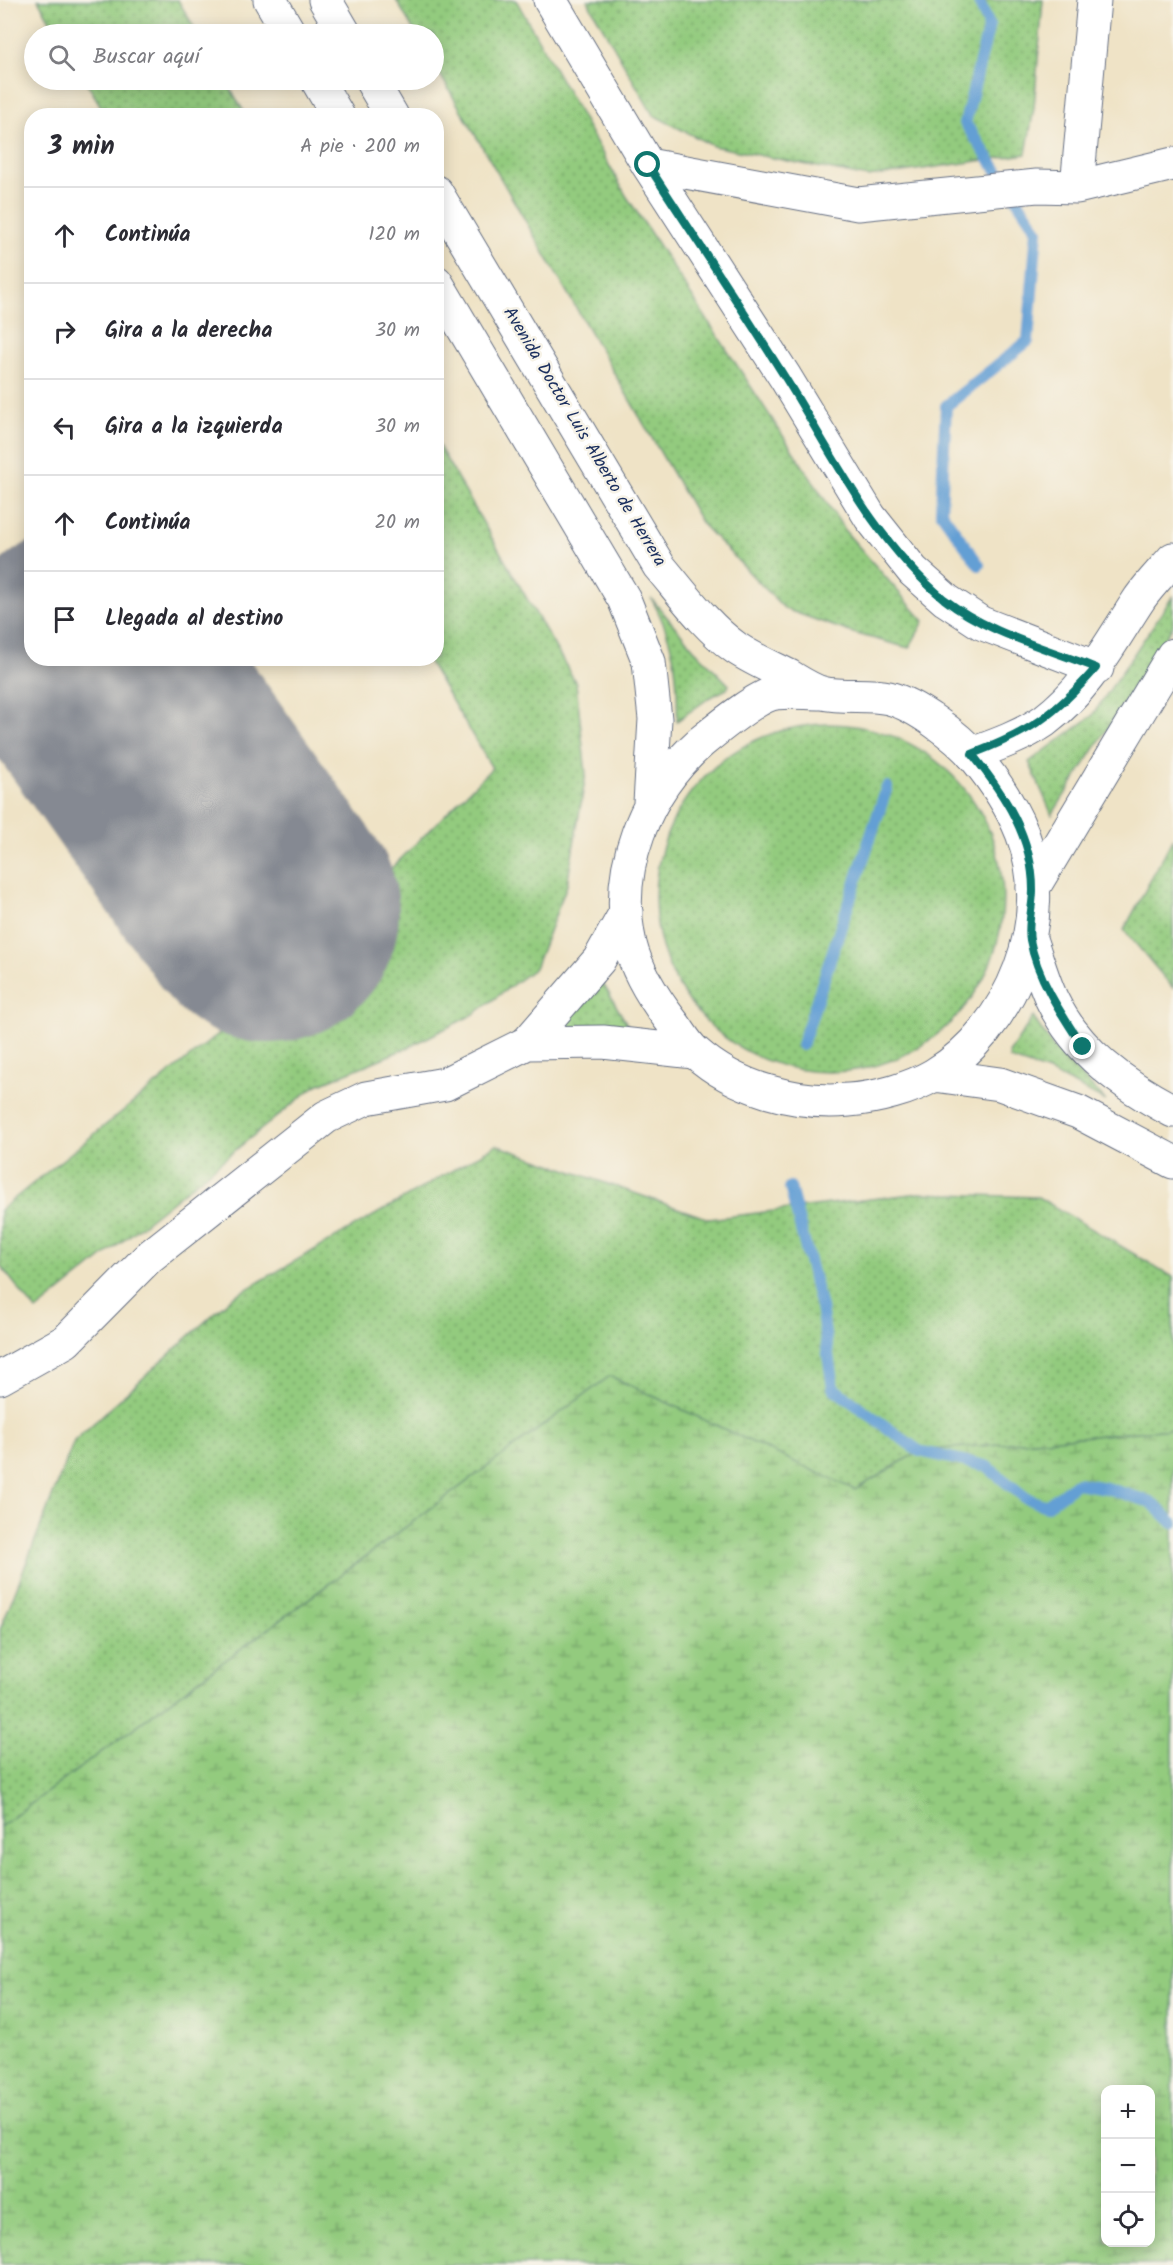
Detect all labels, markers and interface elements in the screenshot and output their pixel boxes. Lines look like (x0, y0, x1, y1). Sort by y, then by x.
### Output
search box (24, 24, 444, 90)
text: Buscar aquí (93, 40, 200, 75)
icon: search (45, 41, 78, 74)
text: 3 min (48, 126, 115, 168)
text: A pie · 200 m (300, 131, 420, 163)
route start (634, 151, 660, 177)
text: Continúa (105, 218, 190, 253)
icon: ahead (48, 219, 81, 252)
text: 120 m (368, 219, 420, 251)
street label: Avenida Doctor Luis Alberto de Herrera (495, 301, 673, 573)
text: Gira a la derecha (105, 314, 272, 349)
icon: right (48, 315, 81, 348)
text: 30 m (375, 315, 420, 347)
text: Gira a la izquierda (105, 410, 283, 445)
icon: left (48, 411, 81, 444)
text: 30 m (375, 411, 420, 443)
text: Continúa (105, 506, 190, 541)
icon: ahead (48, 507, 81, 540)
text: 20 m (374, 507, 420, 539)
text: Llegada al destino (105, 602, 283, 637)
icon: arrive (48, 603, 81, 636)
route end (1069, 1033, 1095, 1059)
map controls (1101, 2085, 1155, 2247)
button: + (1101, 2085, 1155, 2139)
button: − (1101, 2139, 1155, 2193)
button: locate (1101, 2193, 1155, 2247)

